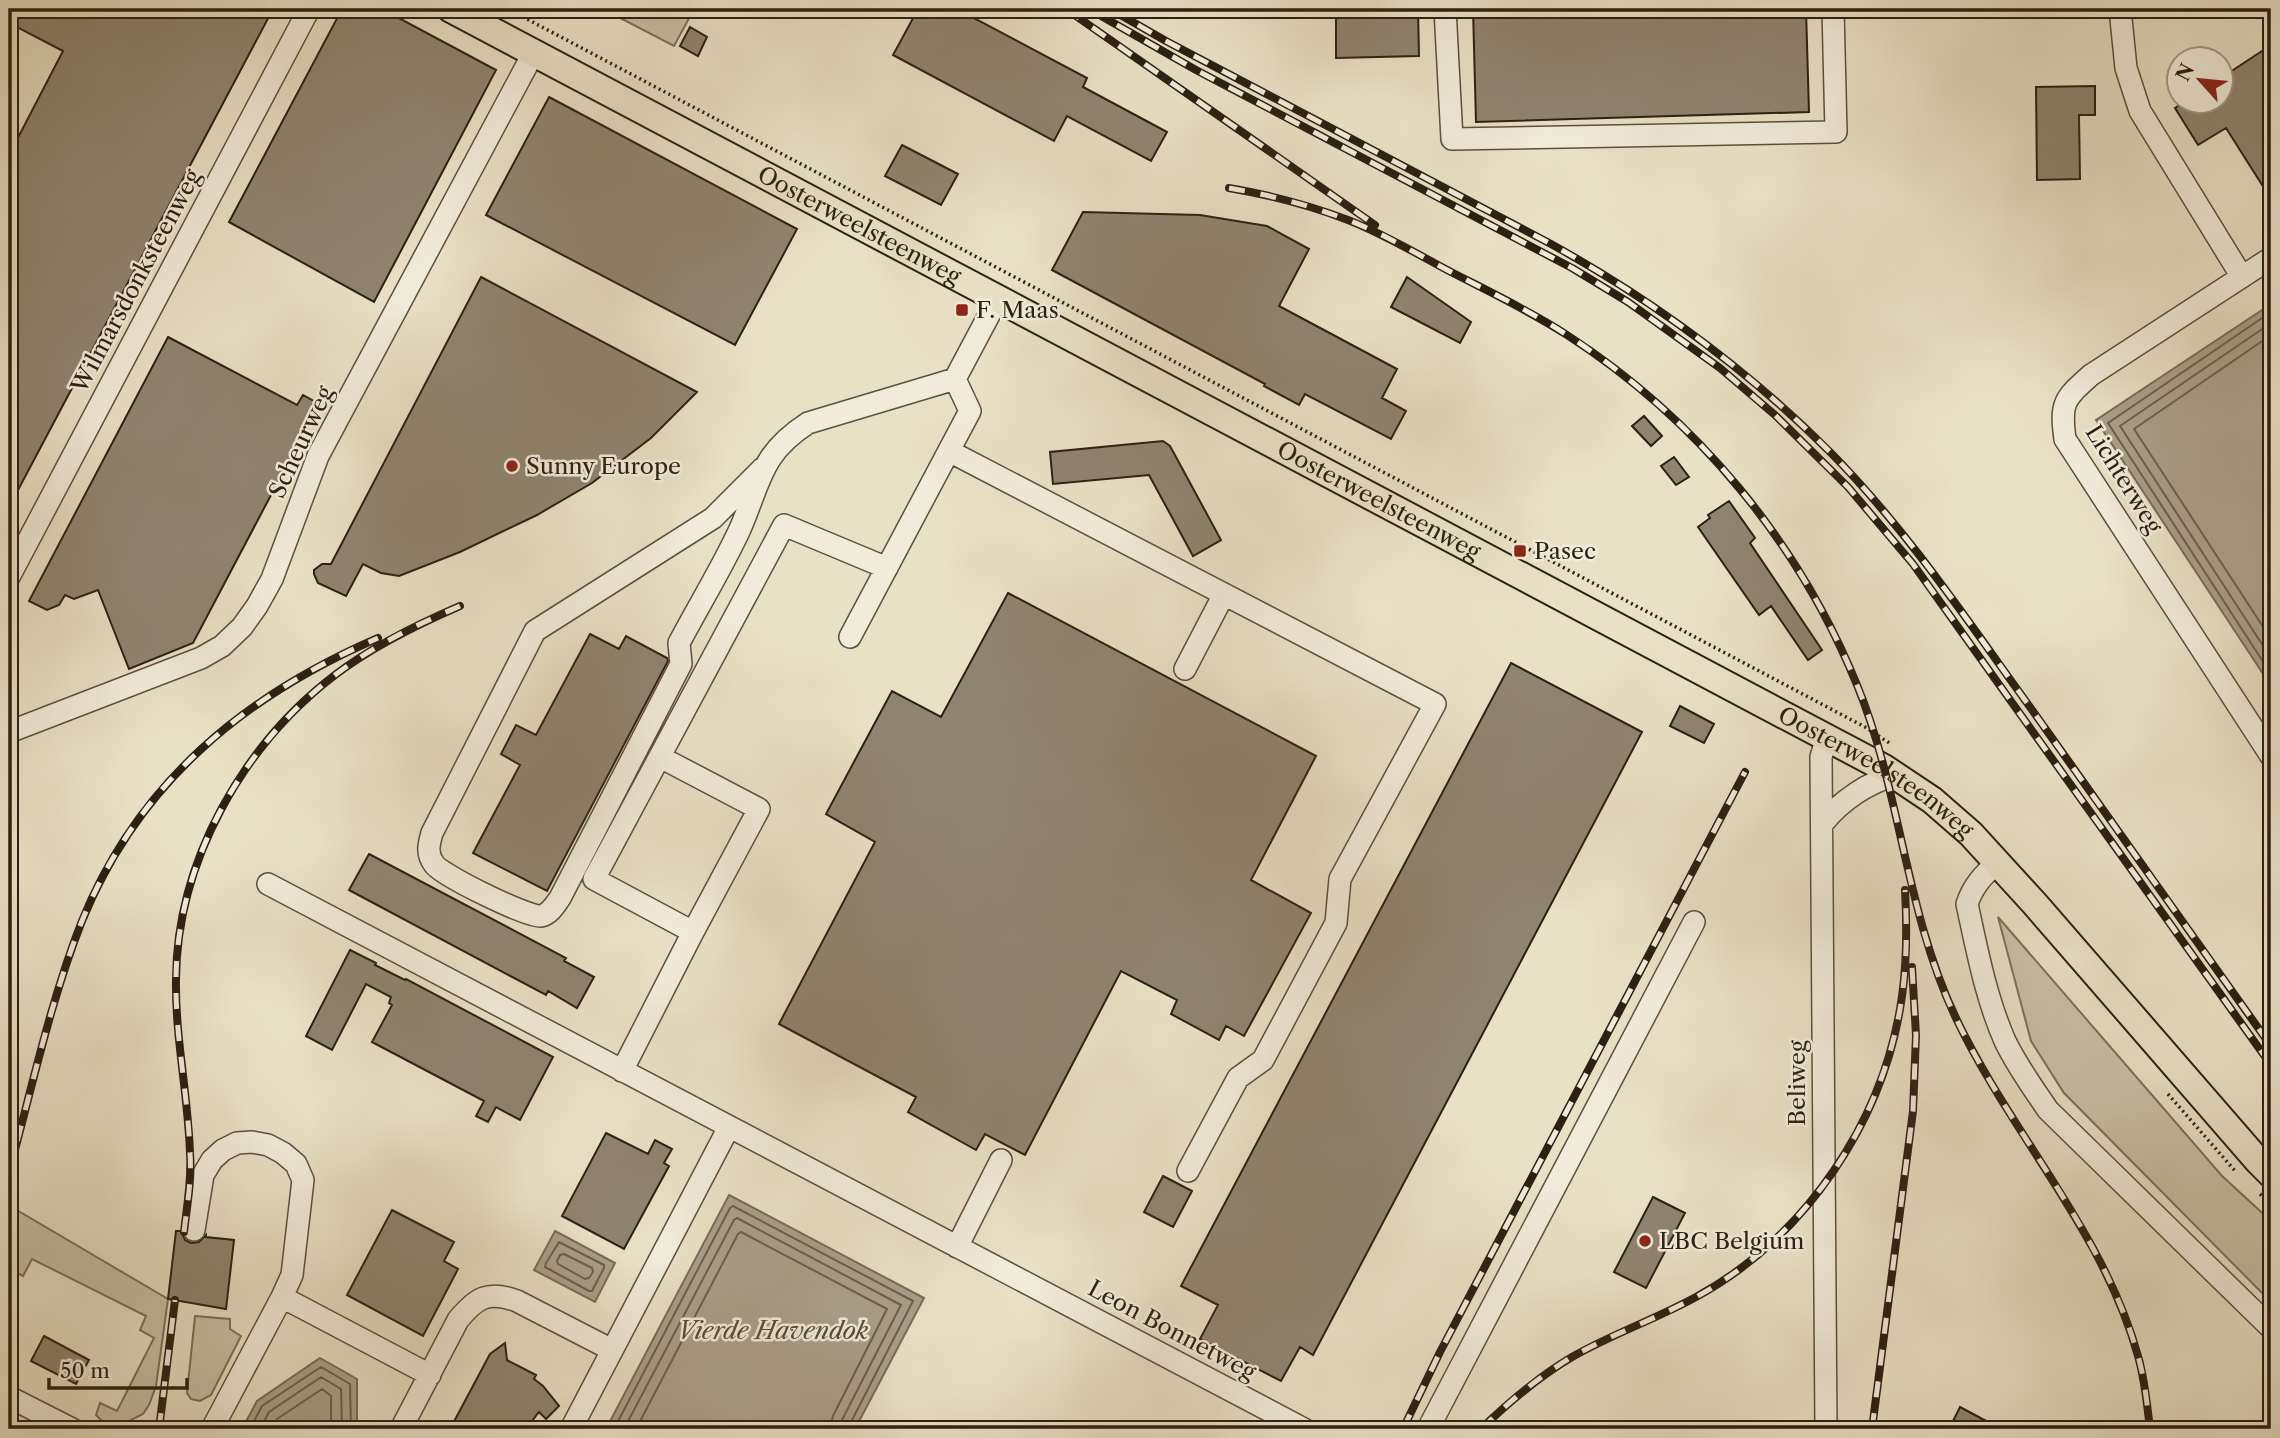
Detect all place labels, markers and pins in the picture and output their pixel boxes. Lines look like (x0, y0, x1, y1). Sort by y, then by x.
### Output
place label: F. Maas (976, 296, 1059, 324)
marker: F. Maas (954, 302, 970, 318)
place label: Sunny Europe (526, 452, 681, 480)
marker: Sunny Europe (504, 458, 520, 474)
place label: Pasec (1534, 537, 1596, 565)
marker: Pasec (1512, 543, 1528, 559)
place label: LBC Belgium (1659, 1227, 1805, 1255)
marker: LBC Belgium (1637, 1233, 1653, 1249)

